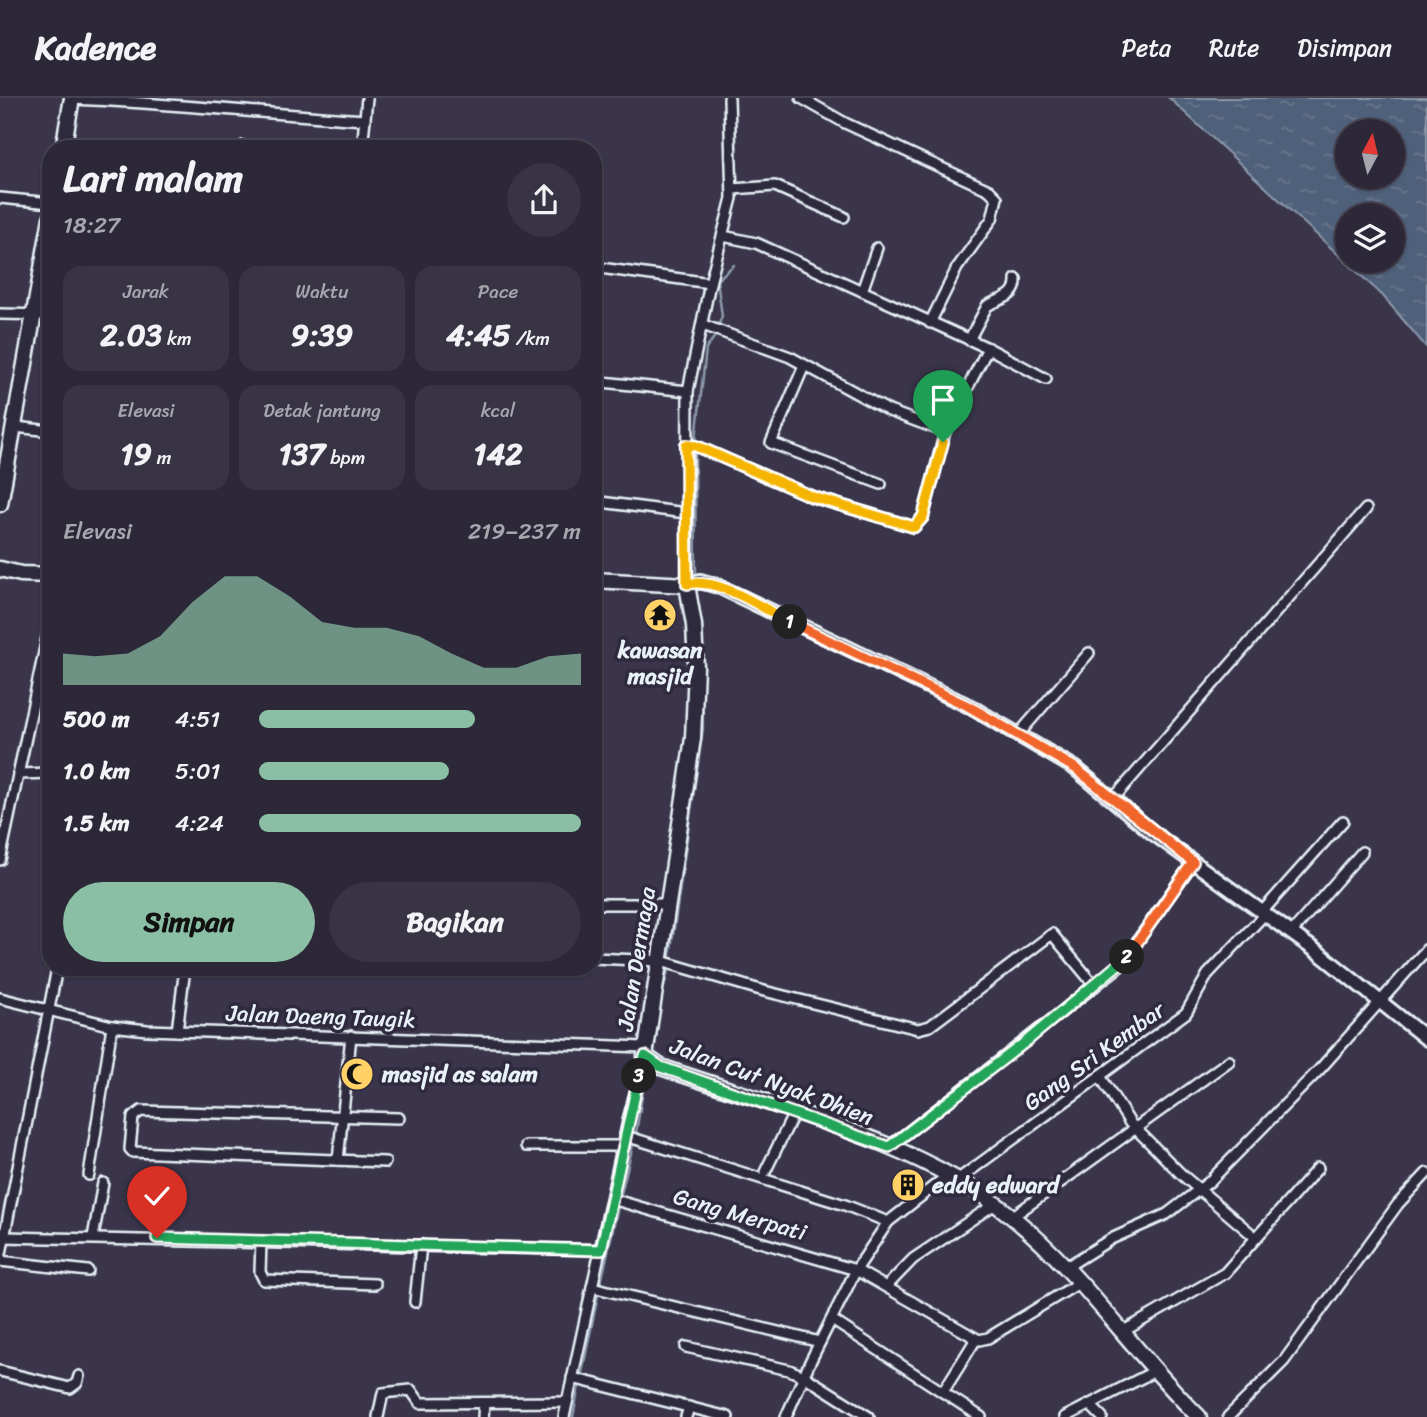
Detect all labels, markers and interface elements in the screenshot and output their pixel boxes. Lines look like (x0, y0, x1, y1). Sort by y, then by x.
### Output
text: Kadence (35, 19, 156, 77)
text: Peta (1122, 27, 1171, 69)
text: Rute (1209, 27, 1259, 69)
text: Disimpan (1297, 27, 1392, 69)
north arrow (1335, 119, 1405, 189)
map controls (1335, 119, 1405, 273)
text: Lari malam (63, 145, 243, 212)
button: share (507, 163, 581, 237)
button: layers (1335, 203, 1405, 273)
text: 18:27 (63, 205, 120, 246)
text: Jarak (123, 275, 169, 308)
text: Waktu (296, 275, 348, 308)
text: Pace (478, 275, 518, 308)
text: 2.03 (100, 308, 162, 362)
text: 9:39 (291, 308, 353, 362)
text: 4:45 (446, 308, 511, 362)
text: km (162, 322, 192, 355)
text: /km (511, 322, 550, 355)
pin (913, 370, 973, 442)
icon: arrive (924, 381, 962, 419)
text: Elevasi (117, 394, 175, 427)
text: Detak jantung (263, 394, 381, 427)
text: kcal (481, 394, 515, 427)
text: 19 (121, 427, 152, 481)
text: 137 (279, 427, 325, 481)
text: 142 (474, 427, 522, 481)
text: m (152, 441, 171, 474)
text: bpm (325, 441, 365, 474)
text: Elevasi (63, 511, 132, 552)
text: 219–237 m (468, 511, 581, 552)
temple icon: kawasan masjid (641, 596, 679, 634)
pin: 1 (772, 604, 808, 640)
text: 1 (785, 605, 794, 638)
place label: kawasan masjid (617, 630, 703, 697)
text: 500 m (63, 699, 130, 740)
text: 4:51 (175, 699, 220, 740)
text: 1.0 km (63, 751, 130, 792)
text: 5:01 (175, 751, 220, 792)
text: 1.5 km (63, 803, 130, 844)
text: 4:24 (175, 803, 224, 844)
button: Simpan (63, 882, 315, 962)
button: Bagikan (329, 882, 581, 962)
street label: Jalan Dermaga (605, 884, 668, 1035)
pin: 2 (1110, 940, 1144, 974)
text: 2 (1121, 940, 1132, 973)
street label: Gang Sri Kembar (1014, 990, 1176, 1122)
street label: Jalan Daeng Taugik (225, 993, 416, 1040)
street label: Jalan Cut Nyak Dhien (663, 1025, 879, 1137)
place label: masjid as salam (381, 1054, 538, 1095)
mosque icon: masjid as salam (338, 1055, 376, 1093)
pin: 3 (622, 1058, 656, 1094)
text: 3 (633, 1059, 644, 1092)
place label: eddy edward (931, 1165, 1061, 1206)
pin (127, 1166, 187, 1238)
building icon: eddy edward (889, 1166, 927, 1204)
street label: Gang Merpati (668, 1176, 812, 1253)
icon: check (138, 1177, 176, 1215)

